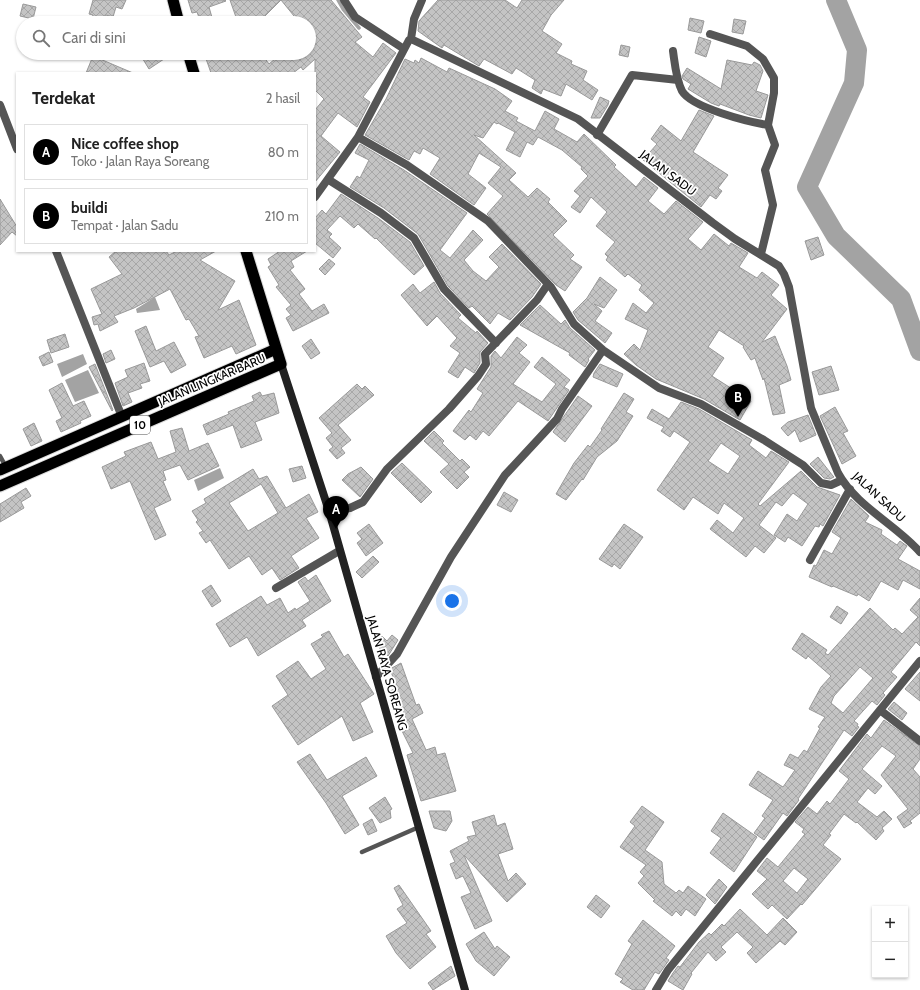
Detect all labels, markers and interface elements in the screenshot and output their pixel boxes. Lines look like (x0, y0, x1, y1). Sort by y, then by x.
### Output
search box (16, 16, 316, 60)
icon: search (30, 27, 52, 49)
text: Cari di sini (62, 29, 126, 47)
text: Terdekat (32, 88, 95, 108)
text: 2 hasil (266, 90, 300, 106)
text: Nice coffee shop (71, 135, 179, 153)
text: A (42, 144, 50, 160)
text: 80 m (268, 144, 299, 160)
street label: JALAN SADU (636, 146, 700, 199)
text: Toko · Jalan Raya Soreang (71, 153, 209, 169)
text: buildi (71, 199, 107, 217)
text: B (42, 208, 50, 224)
text: 210 m (265, 208, 299, 224)
text: Tempat · Jalan Sadu (71, 217, 178, 233)
street label: JALAN LINGKAR BARU (155, 350, 268, 409)
pin: B (725, 384, 751, 417)
road number: 10 (130, 416, 150, 434)
street label: JALAN SADU (849, 468, 909, 525)
pin: A (323, 496, 349, 529)
your location (442, 591, 462, 611)
street label: JALAN RAYA SOREANG (364, 613, 411, 732)
map controls (872, 906, 908, 978)
button: + (872, 906, 908, 942)
button: − (872, 942, 908, 978)

